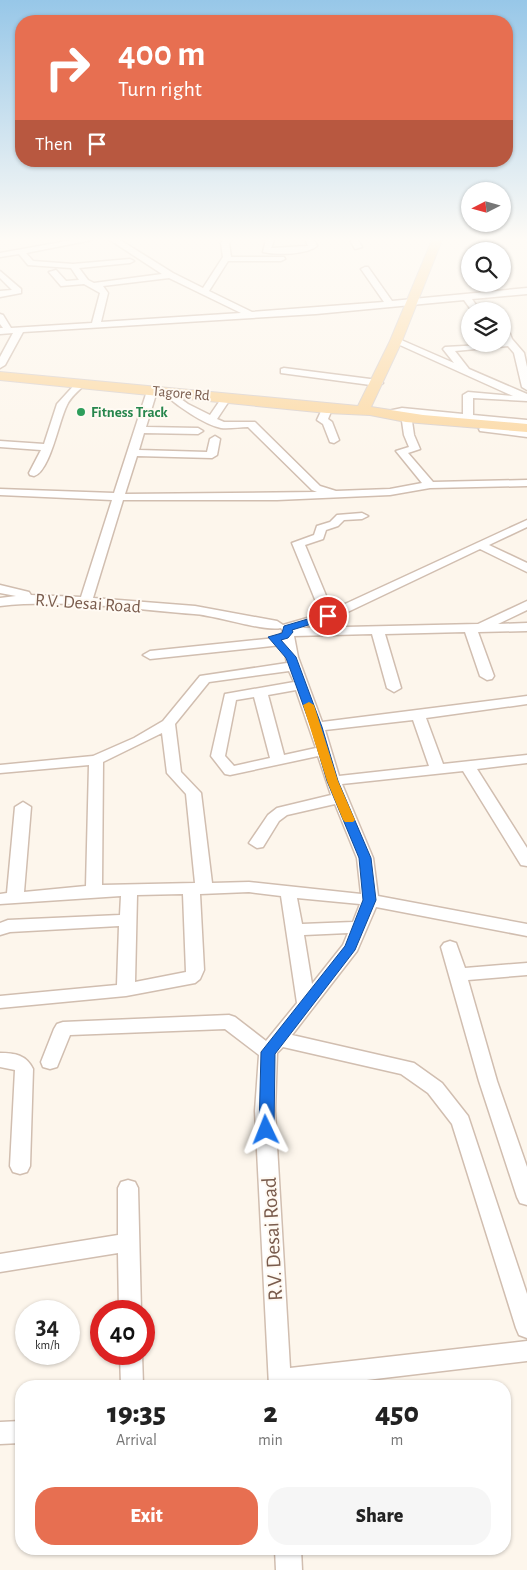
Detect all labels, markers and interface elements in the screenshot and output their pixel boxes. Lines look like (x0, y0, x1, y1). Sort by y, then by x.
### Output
icon: right (35, 35, 100, 100)
text: 400 m (118, 37, 206, 72)
text: Turn right (118, 78, 202, 100)
icon: arrive (83, 130, 111, 158)
text: Then (35, 135, 73, 154)
north arrow (461, 182, 511, 232)
map controls (461, 182, 511, 352)
button: search (461, 242, 511, 292)
button: layers (461, 302, 511, 352)
street label: Tagore Rd (152, 384, 211, 403)
place label: Fitness Track (91, 405, 168, 420)
marker: Fitness Track (75, 406, 87, 418)
street label: R.V. Desai Road (34, 591, 141, 617)
pin (307, 595, 349, 637)
icon: arrive (314, 602, 342, 630)
position arrow (239, 1103, 291, 1155)
street label: R.V. Desai Road (259, 1176, 286, 1301)
speed limit sign: 40 (90, 1300, 155, 1365)
text: 34 (36, 1314, 59, 1339)
text: km/h (35, 1339, 60, 1351)
text: 19:35 (107, 1398, 166, 1428)
text: 2 (263, 1398, 278, 1428)
text: 450 (375, 1398, 419, 1428)
text: Arrival (116, 1432, 157, 1448)
text: min (258, 1432, 283, 1448)
text: m (391, 1432, 403, 1448)
button: Exit (35, 1487, 258, 1545)
button: Share (268, 1487, 491, 1545)

